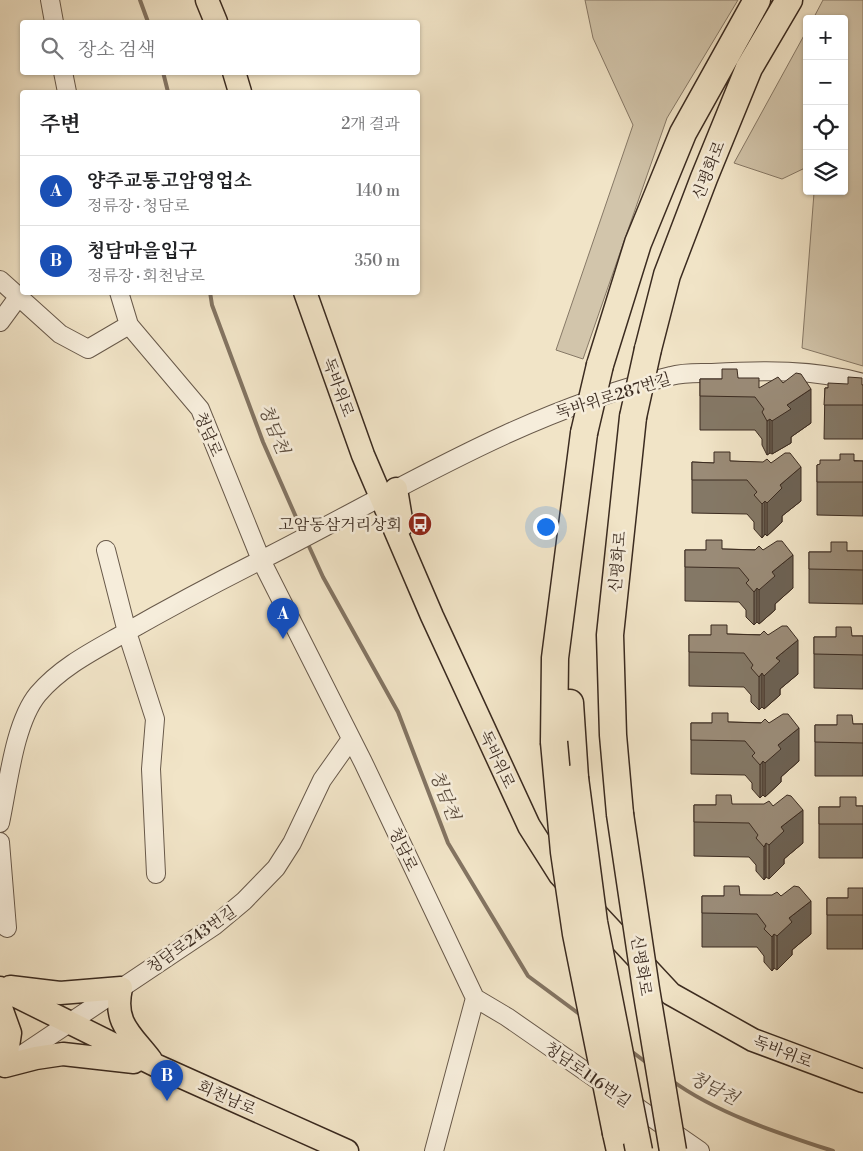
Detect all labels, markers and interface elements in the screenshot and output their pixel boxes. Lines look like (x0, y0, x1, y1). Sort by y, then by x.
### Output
map controls (803, 15, 848, 195)
button: + (803, 15, 848, 60)
search box (20, 20, 420, 75)
icon: search (38, 34, 66, 62)
text: 장소 검색 (78, 38, 155, 62)
button: − (803, 60, 848, 105)
button: locate (803, 105, 848, 150)
text: 주변 (40, 112, 81, 138)
text: 2개 결과 (341, 114, 400, 134)
street label: 신평화로 (688, 137, 730, 203)
button: layers (803, 150, 848, 195)
text: 양주교통고암영업소 (87, 169, 252, 193)
text: A (50, 181, 62, 201)
text: 140 m (356, 181, 400, 201)
text: 정류장 · 청담로 (87, 196, 189, 216)
text: 청담마을입구 (87, 239, 197, 263)
text: B (50, 251, 62, 271)
text: 350 m (354, 251, 400, 271)
text: 정류장 · 회천남로 (87, 266, 204, 286)
street label: 독바위로 (318, 355, 358, 420)
street label: 독바위로287번길 (553, 369, 673, 423)
water label: 청담천 (253, 401, 295, 459)
street label: 청담로 (190, 409, 227, 460)
bus stop icon: 고암동삼거리상회 (407, 511, 433, 537)
your location (533, 514, 559, 540)
place label: 고암동삼거리상회 (278, 515, 402, 535)
street label: 신평화로 (605, 530, 631, 594)
pin: A (267, 598, 299, 639)
street label: 독바위로 (475, 727, 519, 792)
water label: 청담천 (424, 767, 465, 825)
street label: 청담로 (384, 824, 422, 875)
street label: 청담로243번길 (143, 902, 240, 978)
street label: 신평화로 (626, 933, 656, 998)
street label: 독바위로 (750, 1032, 816, 1073)
street label: 청담로116번길 (540, 1038, 634, 1112)
pin: B (151, 1060, 183, 1101)
water label: 청담천 (685, 1066, 744, 1111)
street label: 회천남로 (194, 1076, 259, 1120)

